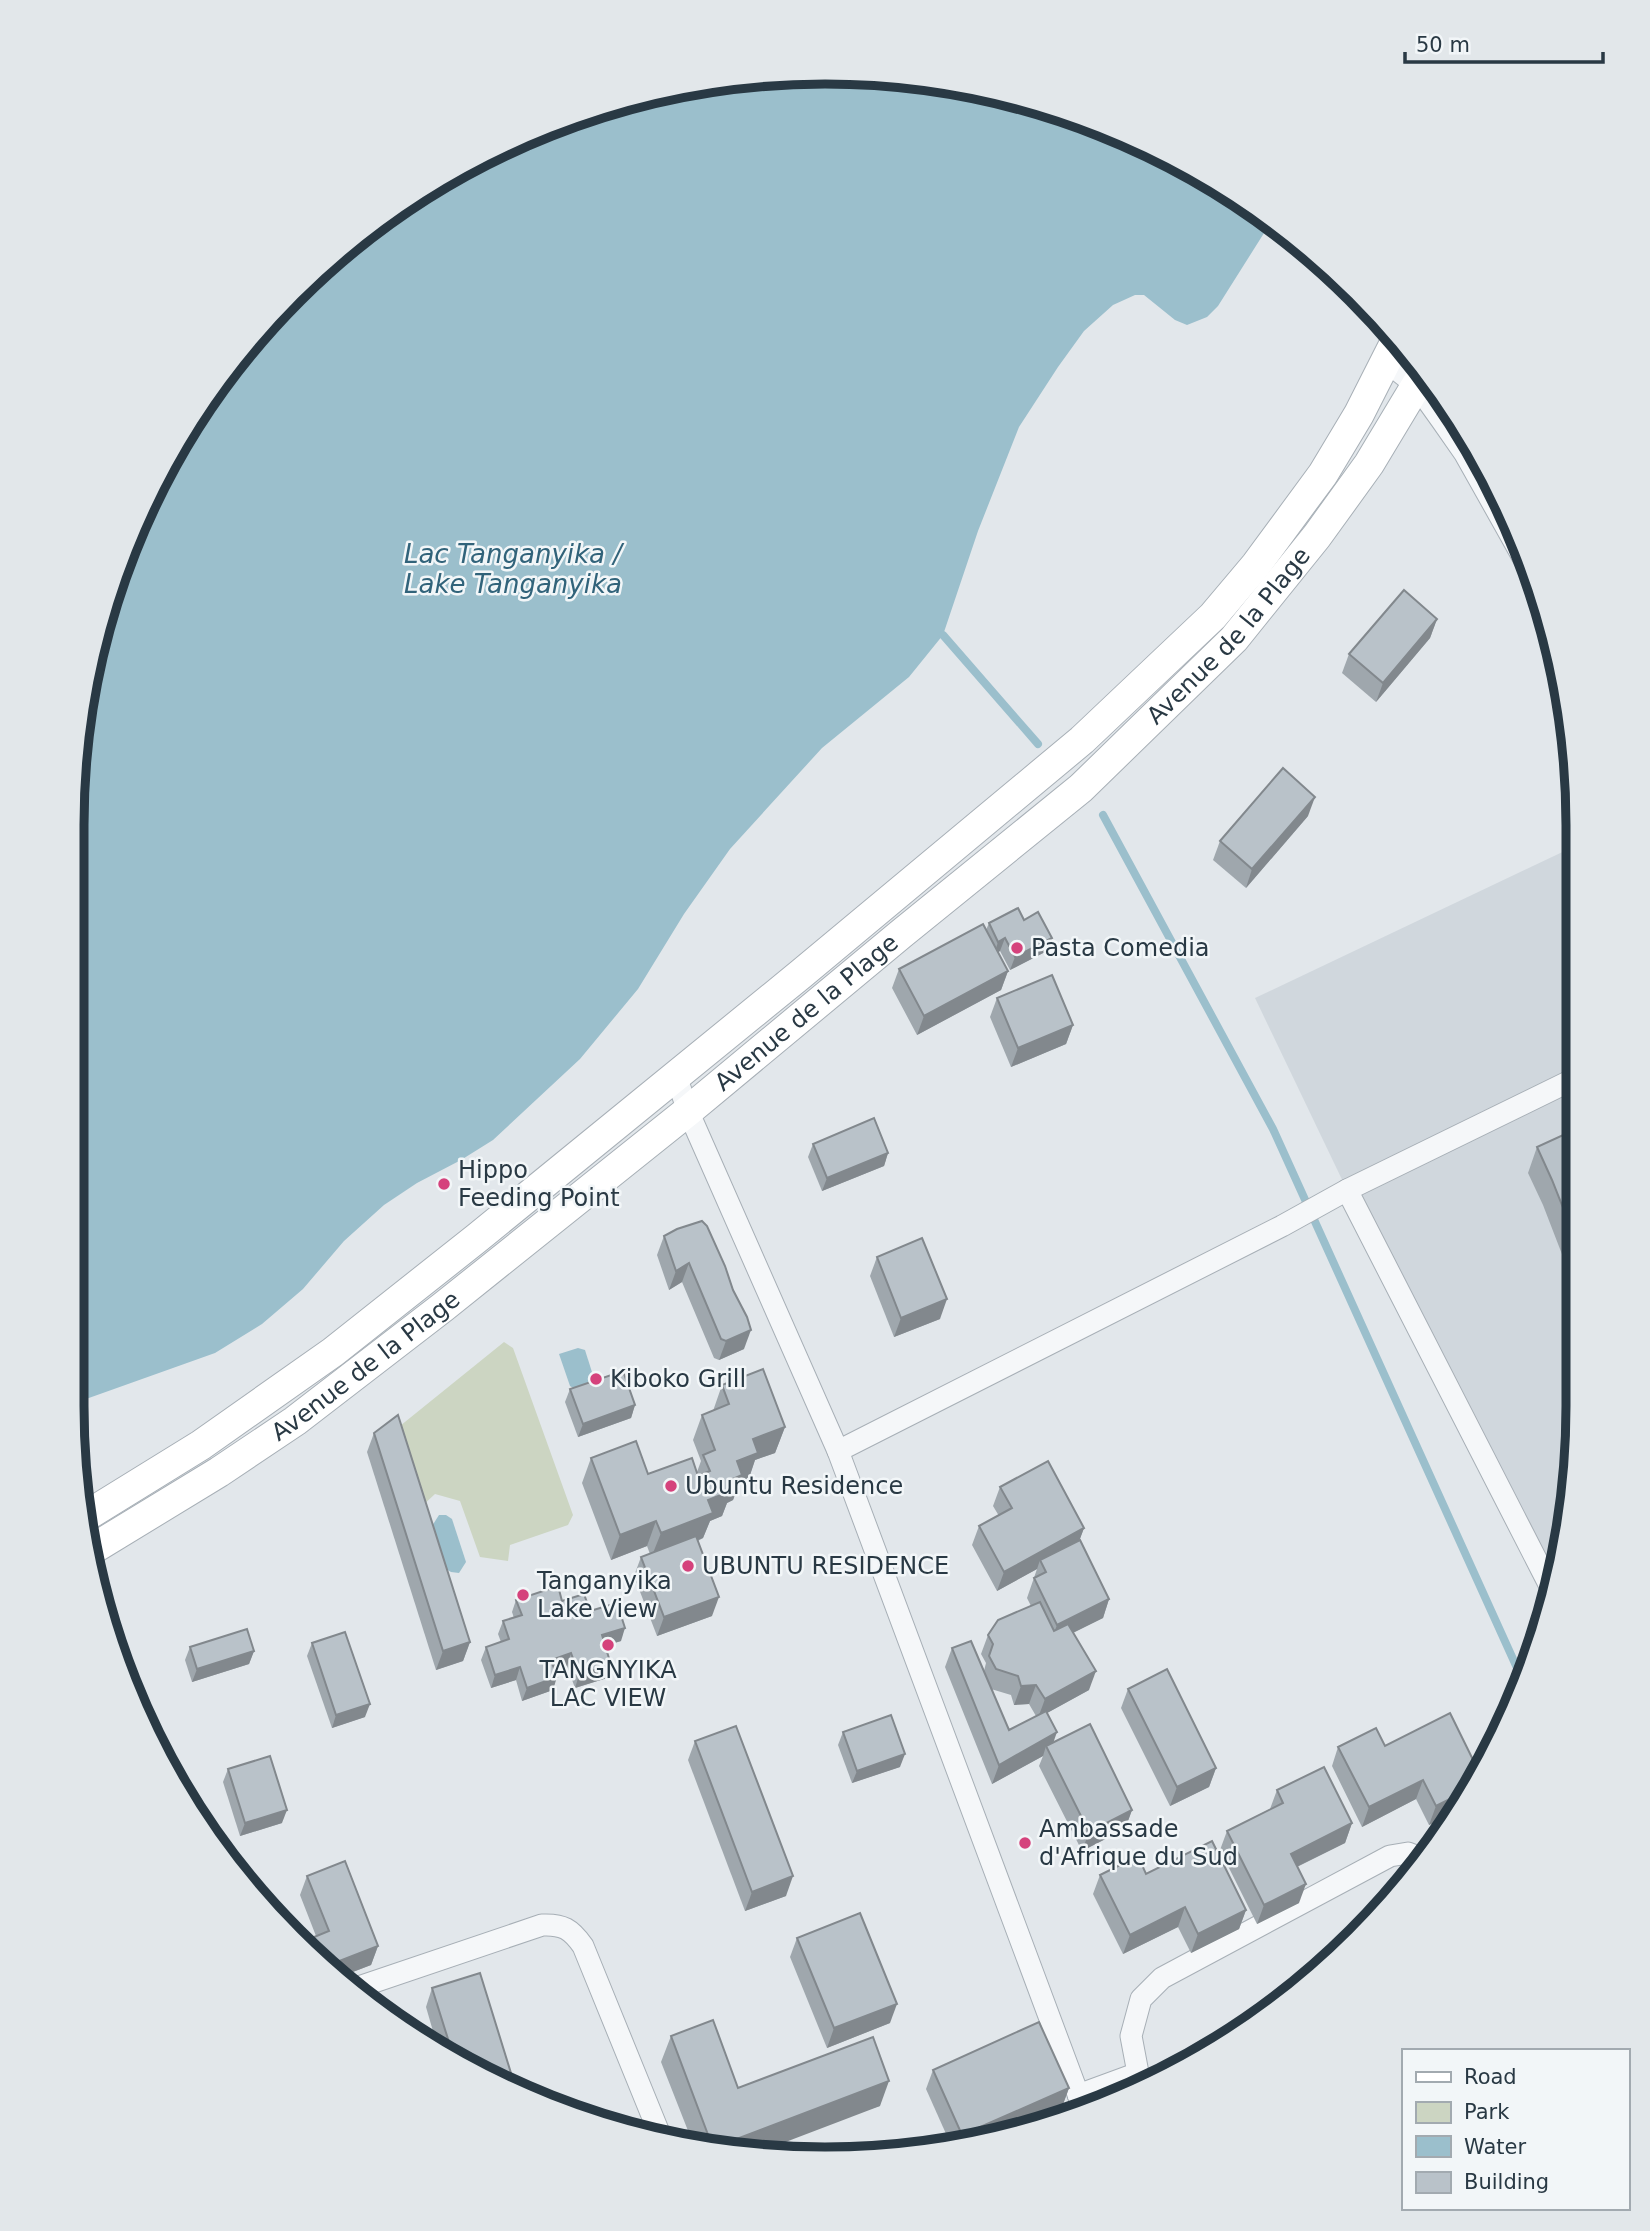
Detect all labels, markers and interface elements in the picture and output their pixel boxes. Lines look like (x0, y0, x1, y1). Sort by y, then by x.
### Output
scale bar (1405, 21, 1603, 65)
text: 50 m (1416, 33, 1470, 57)
water label: Lac Tanganyika / Lake Tanganyika (404, 539, 625, 599)
street label: Avenue de la Plage (1141, 542, 1316, 730)
street label: Avenue de la Plage (709, 929, 904, 1097)
place label: Pasta Comedia (1031, 934, 1210, 962)
marker: Pasta Comedia (1009, 940, 1025, 956)
place label: Hippo Feeding Point (458, 1156, 620, 1212)
marker: Hippo Feeding Point (436, 1176, 452, 1192)
street label: Avenue de la Plage (266, 1285, 465, 1447)
place label: Kiboko Grill (610, 1365, 746, 1393)
marker: Kiboko Grill (588, 1371, 604, 1387)
place label: Ubuntu Residence (685, 1472, 903, 1500)
marker: Ubuntu Residence (663, 1478, 679, 1494)
place label: UBUNTU RESIDENCE (702, 1552, 949, 1580)
marker: UBUNTU RESIDENCE (680, 1558, 696, 1574)
place label: Tanganyika Lake View (536, 1567, 672, 1623)
marker: Tanganyika Lake View (515, 1587, 531, 1603)
marker: TANGNYIKA LAC VIEW (600, 1637, 616, 1653)
place label: TANGNYIKA LAC VIEW (538, 1656, 677, 1712)
place label: Ambassade d'Afrique du Sud (1039, 1815, 1238, 1871)
marker: Ambassade d'Afrique du Sud (1017, 1835, 1033, 1851)
legend (1402, 2049, 1629, 2210)
text: Road (1464, 2065, 1517, 2089)
text: Park (1464, 2100, 1510, 2124)
text: Water (1464, 2135, 1526, 2159)
text: Building (1464, 2170, 1549, 2194)

